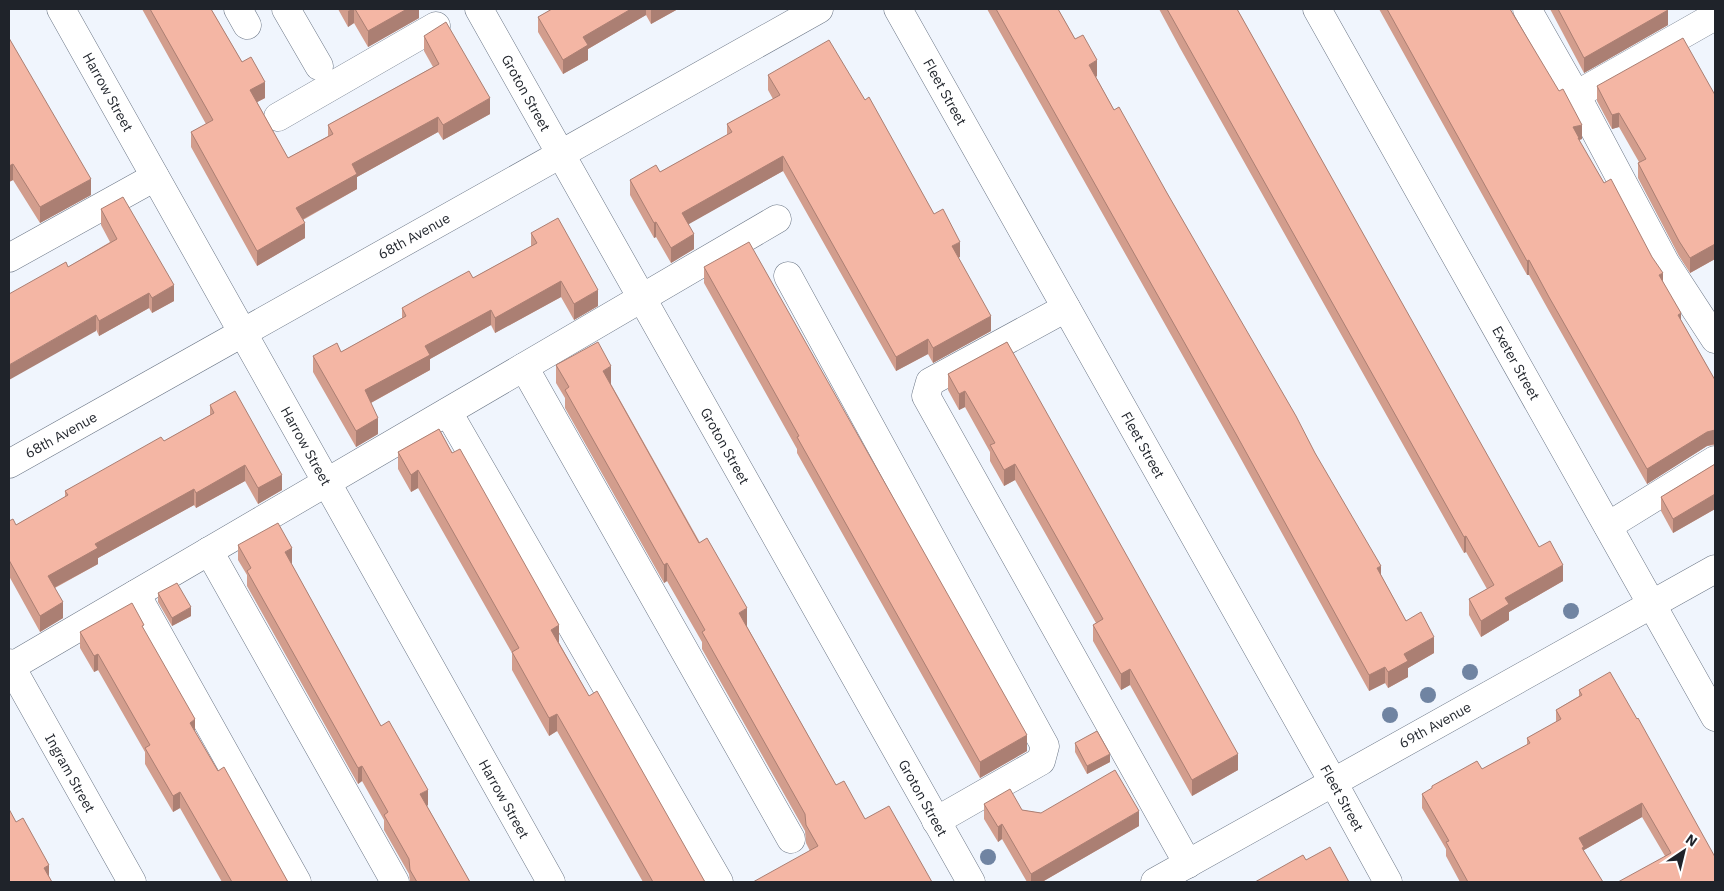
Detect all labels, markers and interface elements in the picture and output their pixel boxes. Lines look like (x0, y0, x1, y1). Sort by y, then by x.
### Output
street label: Harrow Street (79, 49, 137, 135)
street label: Groton Street (498, 51, 555, 135)
street label: Fleet Street (919, 55, 971, 129)
street label: 68th Avenue (375, 209, 453, 263)
street label: Exeter Street (1488, 323, 1544, 403)
street label: Harrow Street (277, 403, 335, 489)
street label: Groton Street (697, 404, 754, 488)
street label: 68th Avenue (22, 408, 100, 462)
street label: Fleet Street (1117, 408, 1169, 482)
street label: 69th Avenue (1396, 698, 1474, 752)
street label: Ingram Street (41, 730, 99, 816)
street label: Harrow Street (475, 756, 533, 842)
street label: Groton Street (895, 756, 952, 840)
street label: Fleet Street (1316, 761, 1368, 835)
north arrow (1659, 826, 1709, 876)
text: N (1682, 830, 1701, 851)

